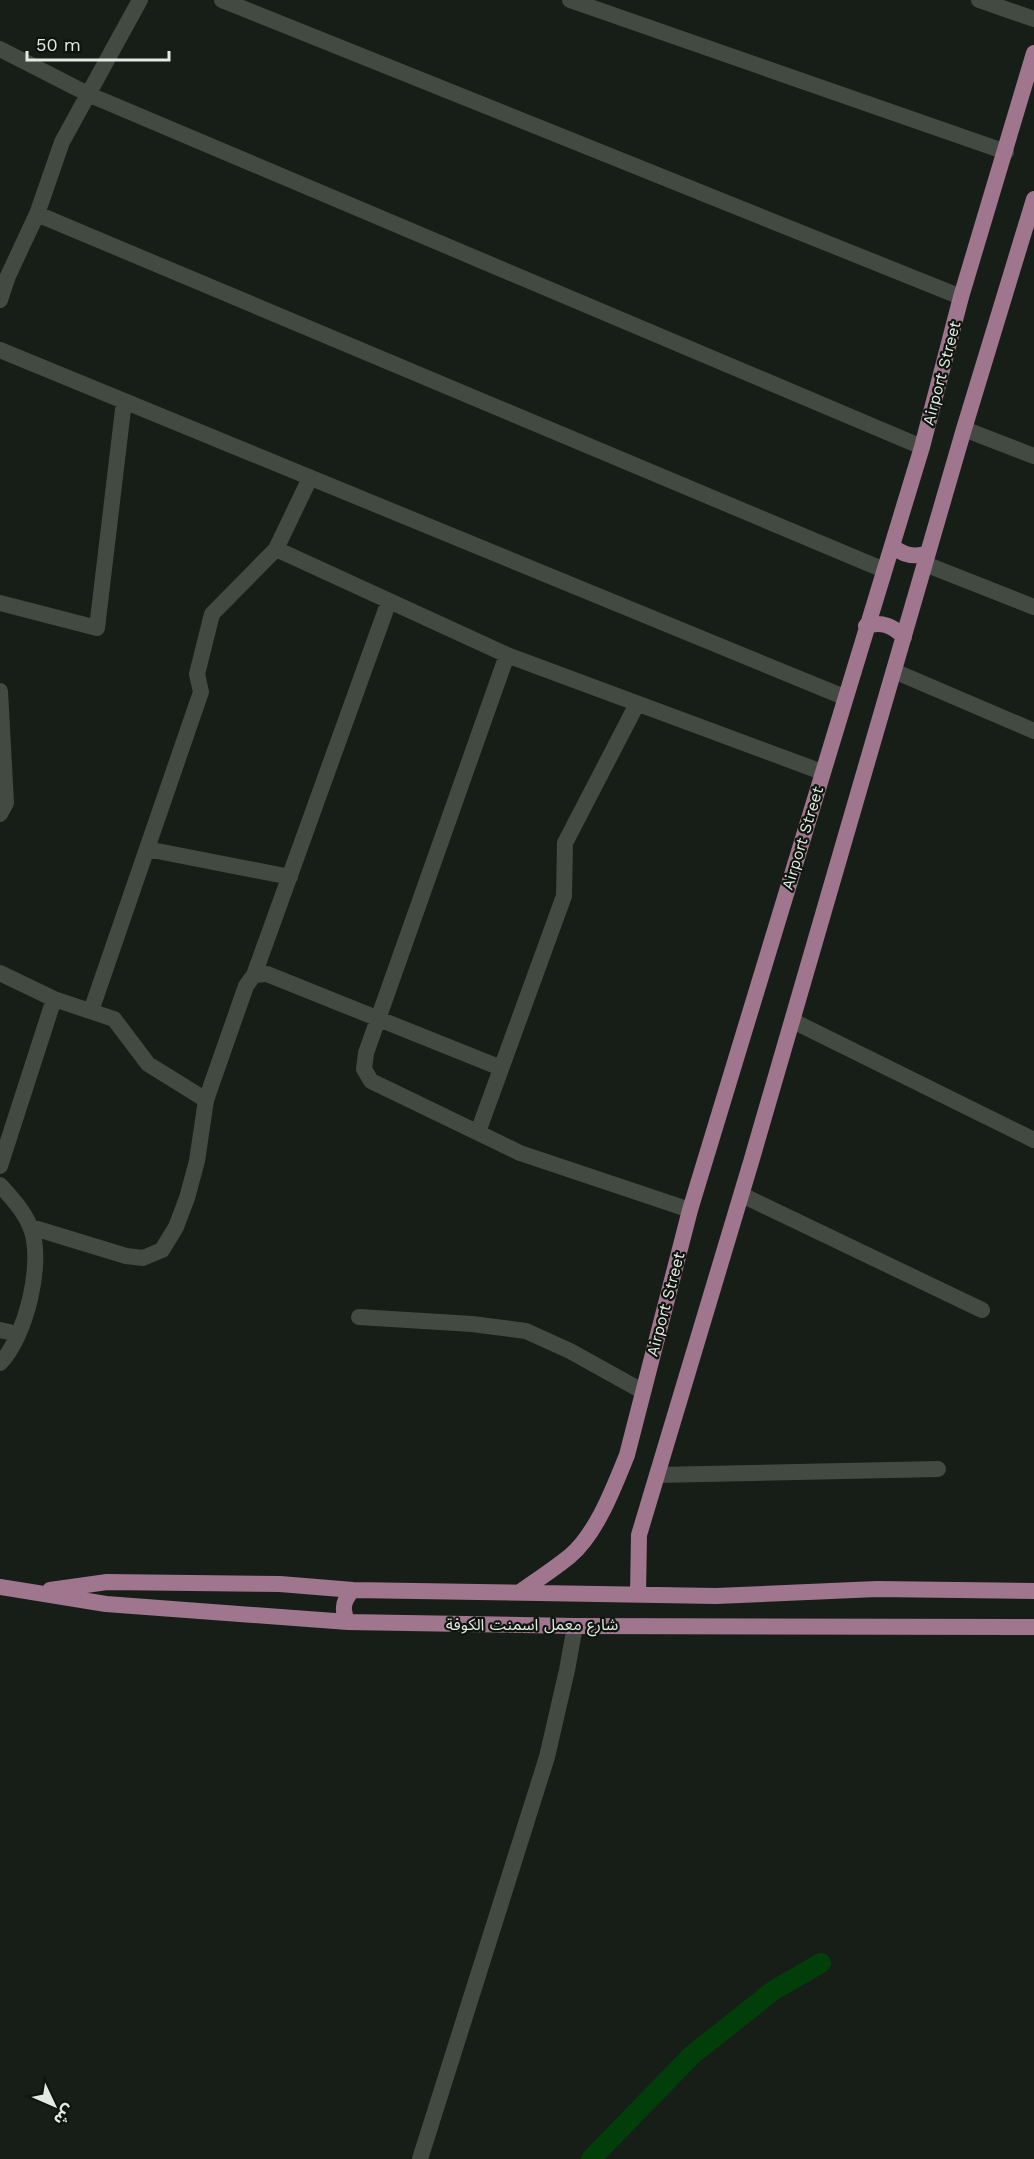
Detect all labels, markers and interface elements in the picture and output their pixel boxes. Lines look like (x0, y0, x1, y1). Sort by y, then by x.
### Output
scale bar (27, 24, 170, 62)
text: 50 m (36, 34, 81, 55)
street label: Airport Street (918, 319, 965, 427)
street label: Airport Street (778, 784, 827, 892)
street label: Airport Street (642, 1250, 689, 1358)
street label: شارع معمل اسمنت الكوفة (446, 1615, 618, 1637)
north arrow (24, 2075, 84, 2135)
text: ش (50, 2101, 79, 2130)

